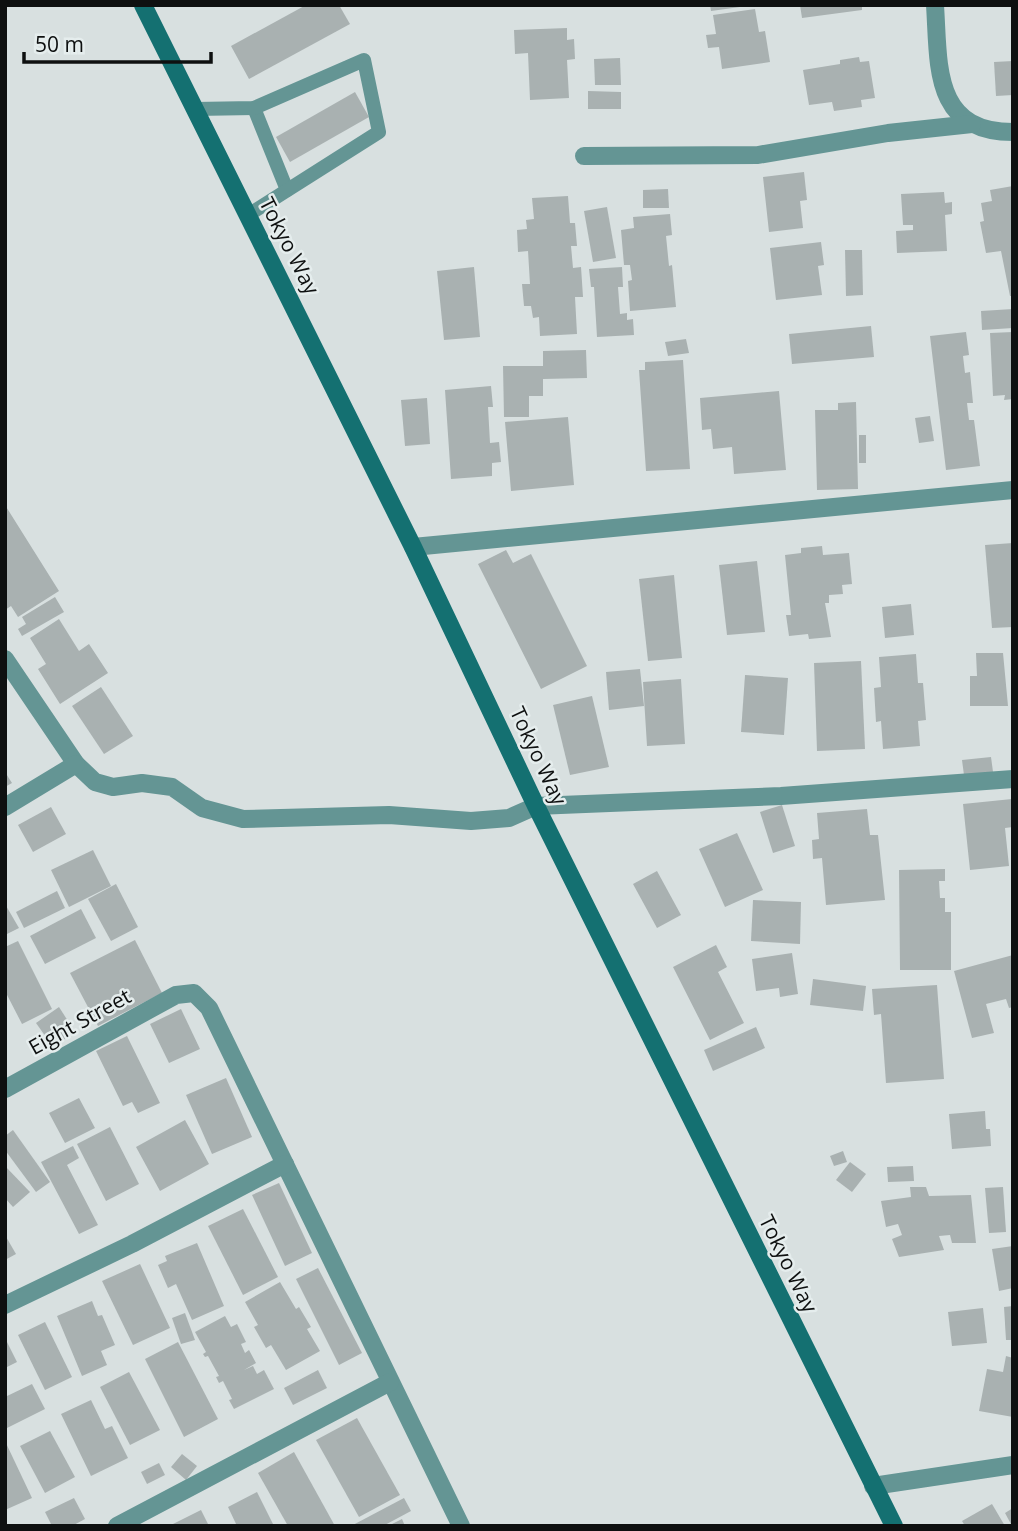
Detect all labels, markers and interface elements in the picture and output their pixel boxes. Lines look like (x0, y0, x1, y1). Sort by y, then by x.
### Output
scale bar (24, 21, 212, 65)
text: 50 m (35, 30, 84, 58)
street label: Tokyo Way (253, 192, 327, 299)
street label: Tokyo Way (504, 702, 574, 810)
street label: Eight Street (23, 982, 136, 1061)
street label: Tokyo Way (753, 1210, 825, 1318)

